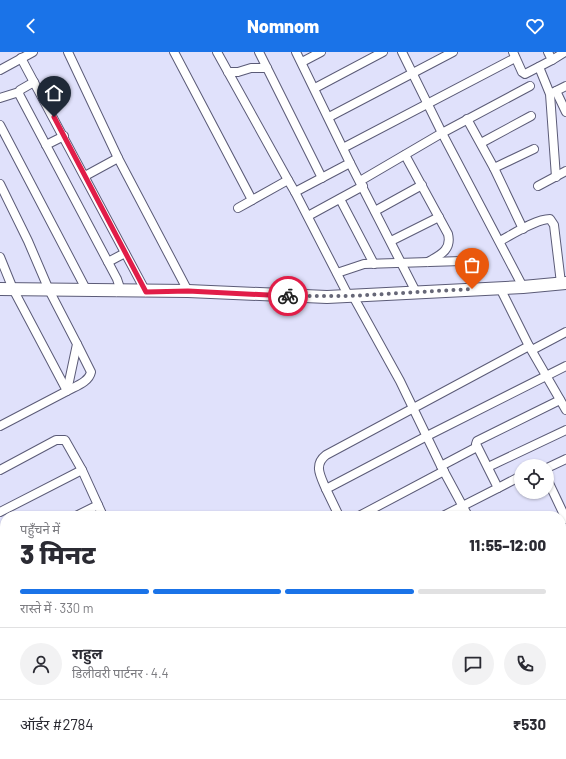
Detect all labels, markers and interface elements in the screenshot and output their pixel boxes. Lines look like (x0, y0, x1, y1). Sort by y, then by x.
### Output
icon: back (20, 15, 42, 37)
text: Nomnom (247, 15, 319, 37)
icon: heart (524, 15, 546, 37)
pin (37, 76, 71, 117)
icon: home (43, 82, 65, 104)
pin (455, 248, 489, 289)
icon: bag (461, 254, 483, 276)
courier (268, 276, 308, 316)
icon: bike (277, 285, 299, 307)
map controls (514, 459, 554, 499)
button: locate (514, 459, 554, 499)
text: पहुँचने में (20, 521, 60, 537)
text: 11:55–12:00 (469, 536, 546, 554)
text: 3 मिनट (20, 538, 95, 569)
text: रास्ते में · 330 m (20, 600, 94, 616)
button: person (20, 643, 62, 685)
button: chat (452, 643, 494, 685)
button: phone (504, 643, 546, 685)
text: राहुल (72, 644, 103, 662)
text: डिलीवरी पार्टनर · 4.4 (72, 665, 169, 681)
text: ऑर्डर #2784 (20, 715, 94, 733)
text: ₹530 (513, 715, 546, 733)

